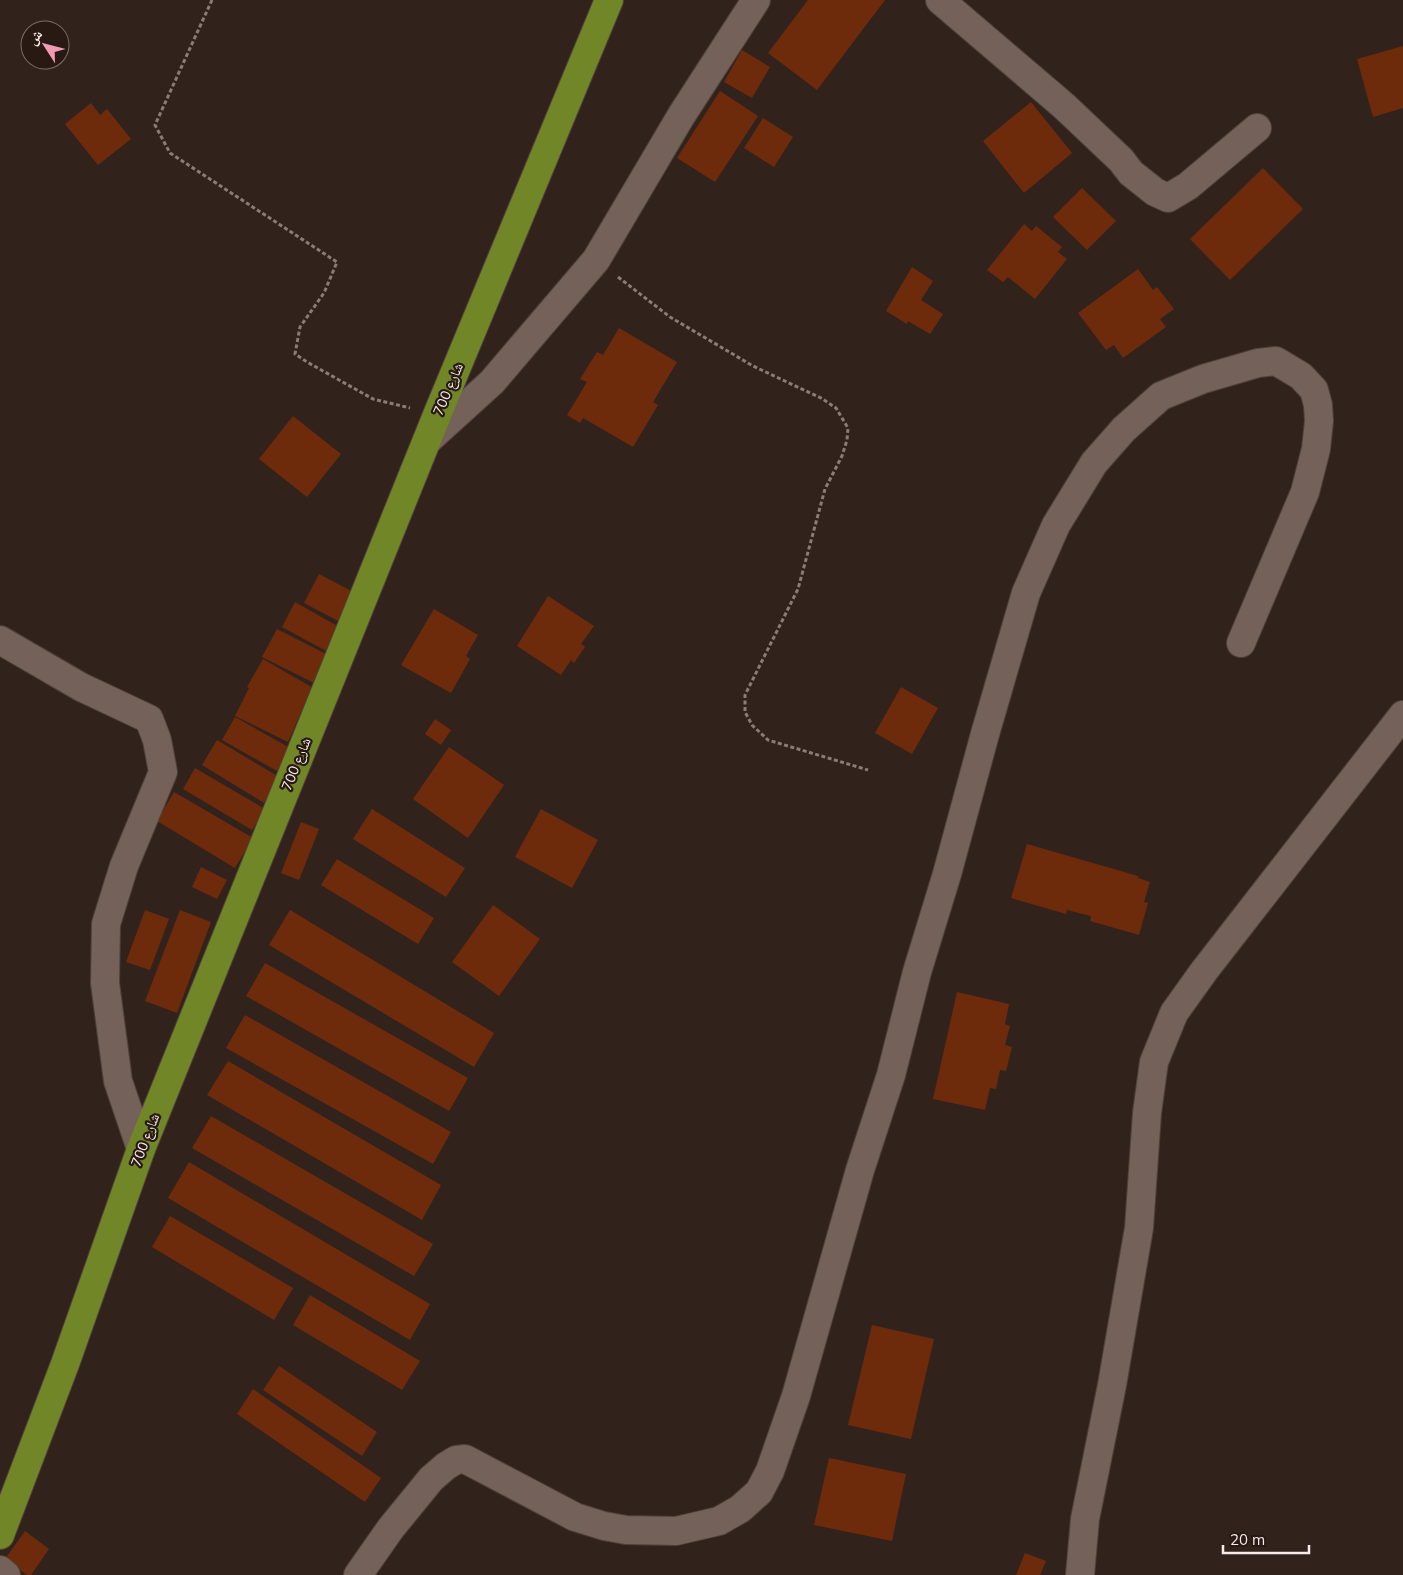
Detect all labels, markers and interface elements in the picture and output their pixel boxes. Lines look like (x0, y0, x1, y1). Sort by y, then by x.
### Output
north arrow (20, 20, 70, 70)
text: ش (23, 26, 46, 49)
street label: شارع 700 (429, 360, 468, 418)
street label: شارع 700 (277, 735, 316, 793)
street label: شارع 700 (127, 1111, 164, 1169)
scale bar (1223, 1522, 1309, 1554)
text: 20 m (1230, 1530, 1265, 1549)

